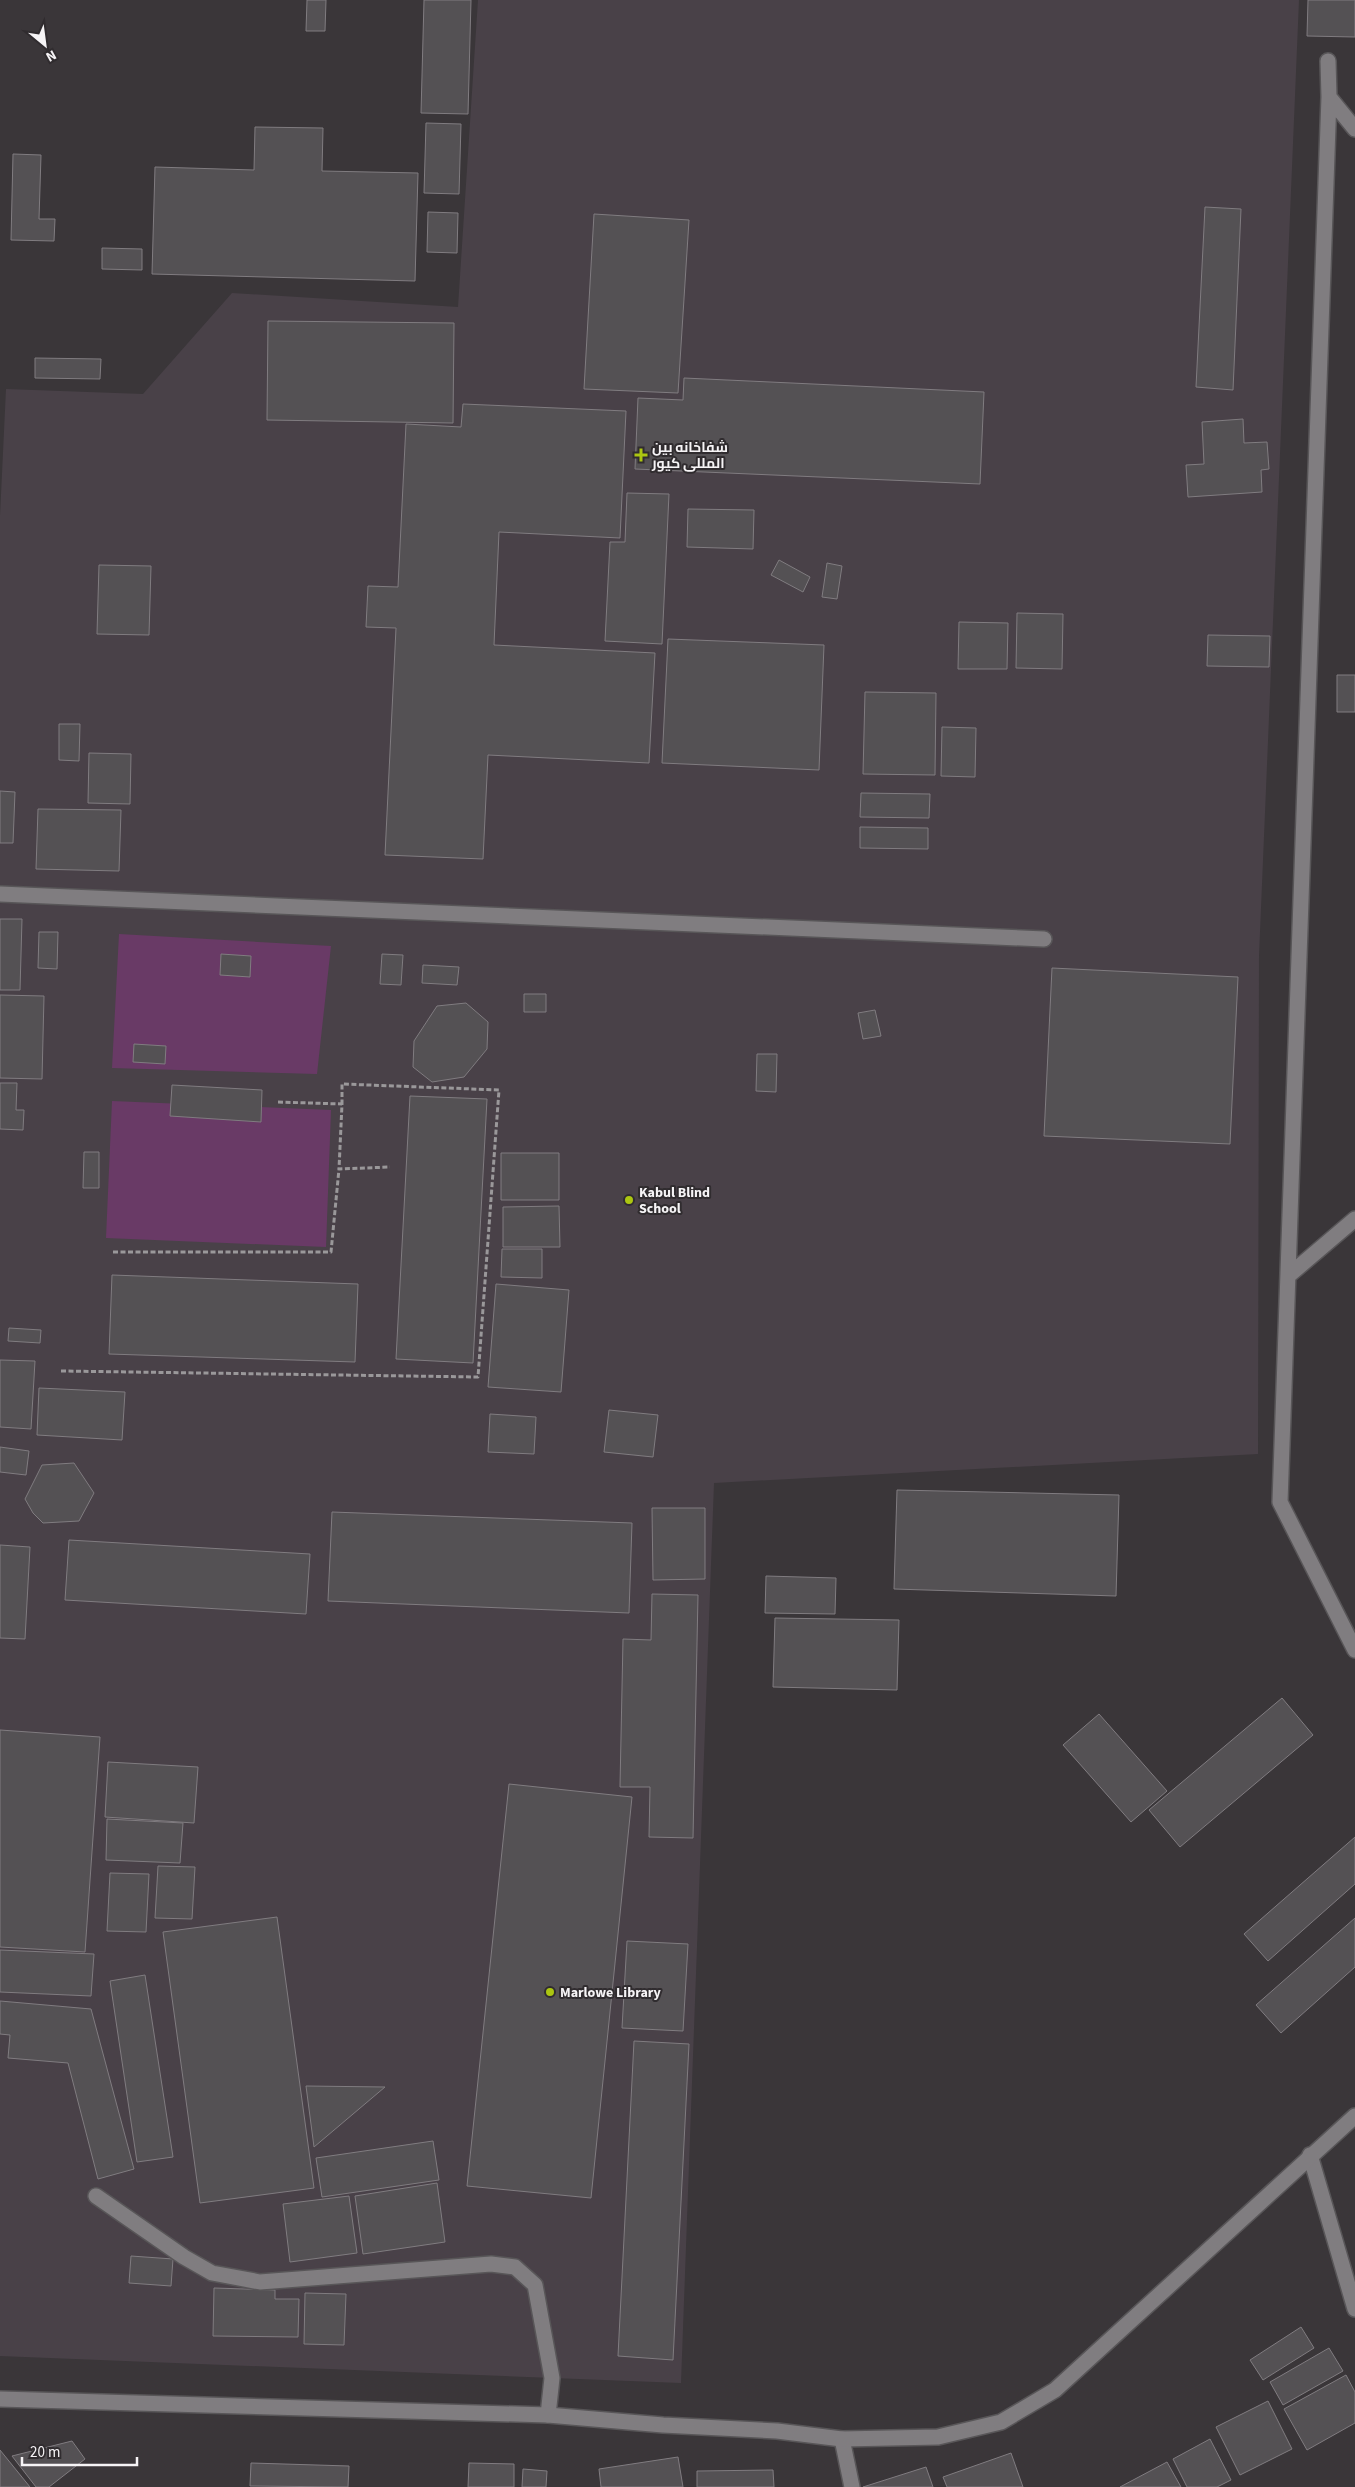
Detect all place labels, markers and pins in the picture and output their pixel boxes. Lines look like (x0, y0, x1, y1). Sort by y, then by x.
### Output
place label: شفاخانه بین المللی کیور (651, 438, 728, 474)
marker: شفاخانه بین المللی کیور (634, 448, 648, 462)
place label: Kabul Blind School (639, 1183, 710, 1219)
marker: Kabul Blind School (623, 1194, 635, 1206)
place label: Marlowe Library (560, 1983, 661, 2003)
marker: Marlowe Library (544, 1986, 556, 1998)

